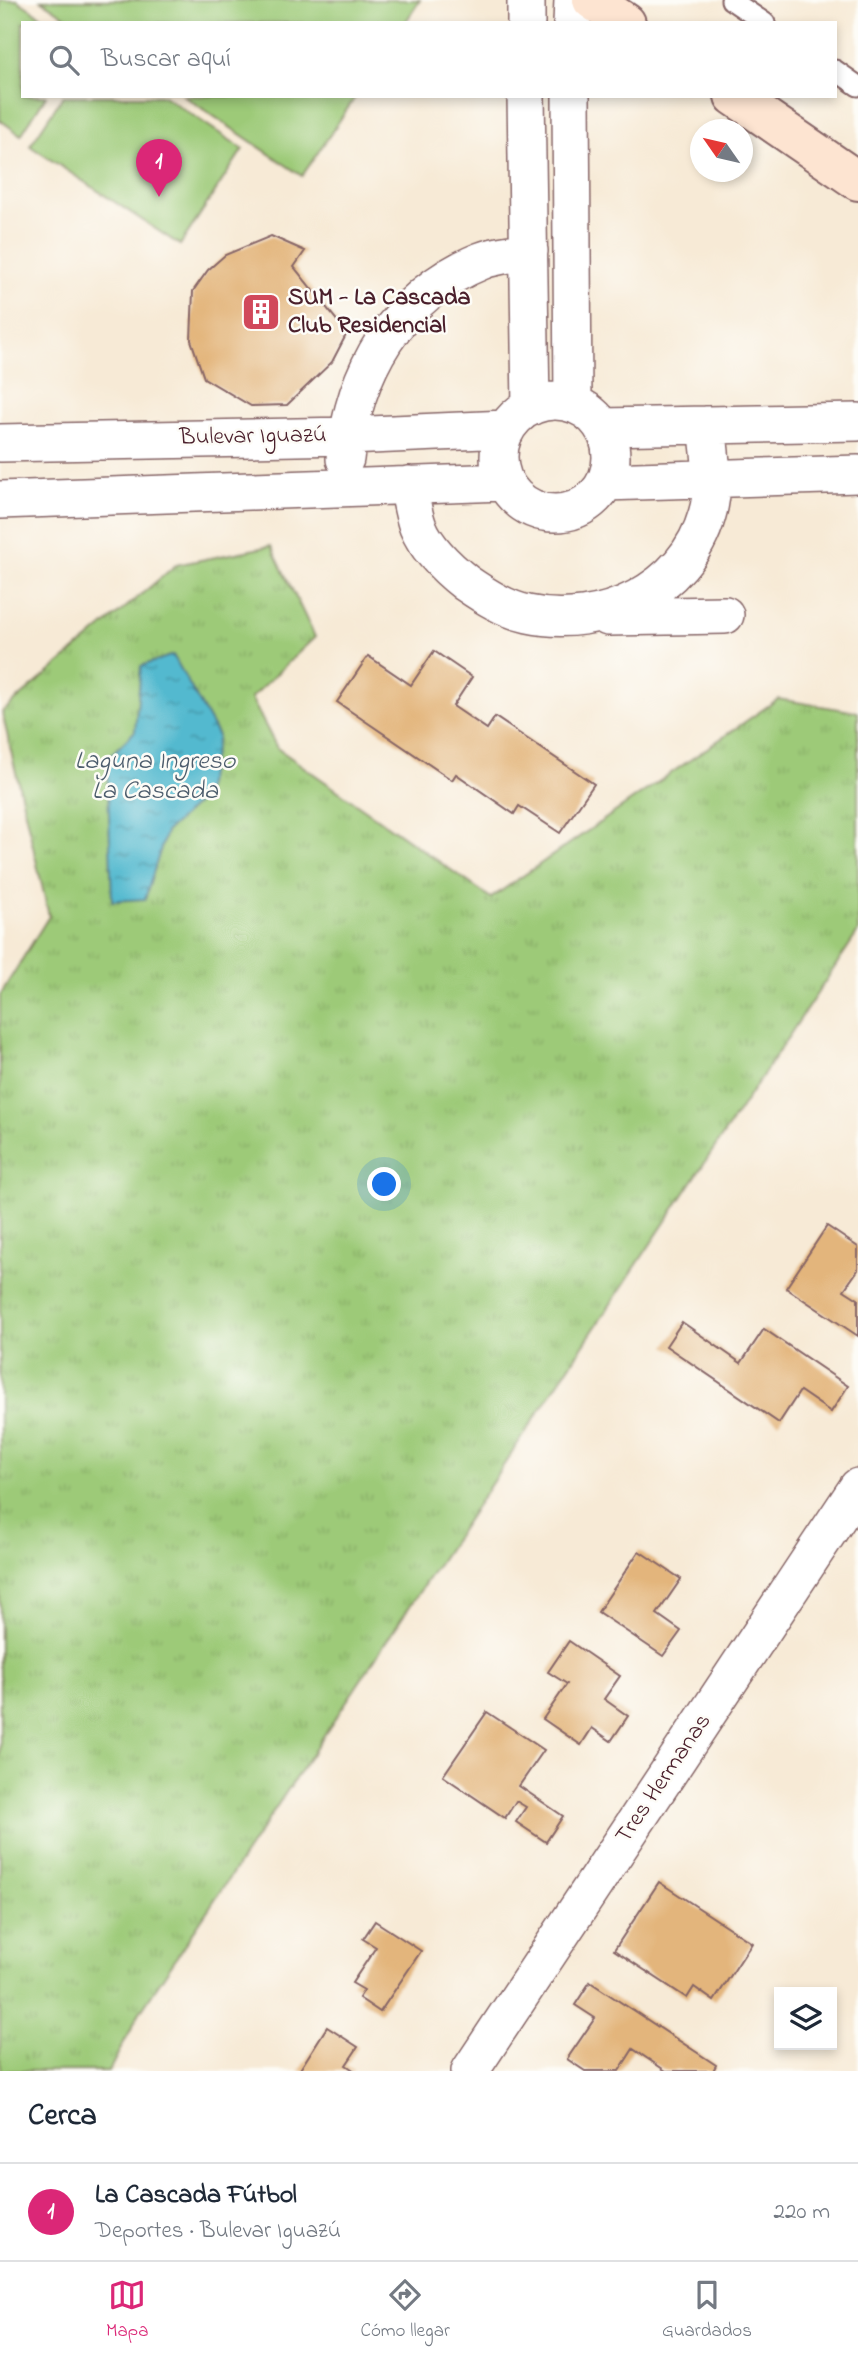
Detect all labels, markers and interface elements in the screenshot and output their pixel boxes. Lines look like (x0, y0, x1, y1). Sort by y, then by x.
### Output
search box (21, 21, 837, 98)
icon: search (45, 41, 83, 79)
text: Buscar aquí (101, 41, 231, 79)
north arrow (690, 119, 753, 182)
pin: 1 (136, 139, 182, 197)
place label: SUM - La Cascada Club Residencial (288, 281, 470, 344)
building icon: SUM - La Cascada Club Residencial (240, 291, 282, 333)
street label: Bulevar Iguazú (178, 418, 327, 456)
water label: Laguna Ingreso La Cascada (75, 743, 237, 811)
your location (367, 1167, 401, 1201)
street label: Tres Hermanas (607, 1707, 721, 1851)
map controls (774, 1987, 837, 2050)
button: layers (774, 1987, 837, 2050)
text: Cerca (28, 2095, 97, 2139)
text: La Cascada Fútbol (95, 2177, 297, 2215)
text: 1 (47, 2196, 55, 2229)
text: 220 m (774, 2196, 830, 2229)
text: Deportes · Bulevar Iguazú (95, 2215, 341, 2248)
tab: Mapa (106, 2276, 148, 2345)
tab: Cómo llegar (361, 2276, 450, 2345)
tab: Guardados (662, 2276, 752, 2345)

